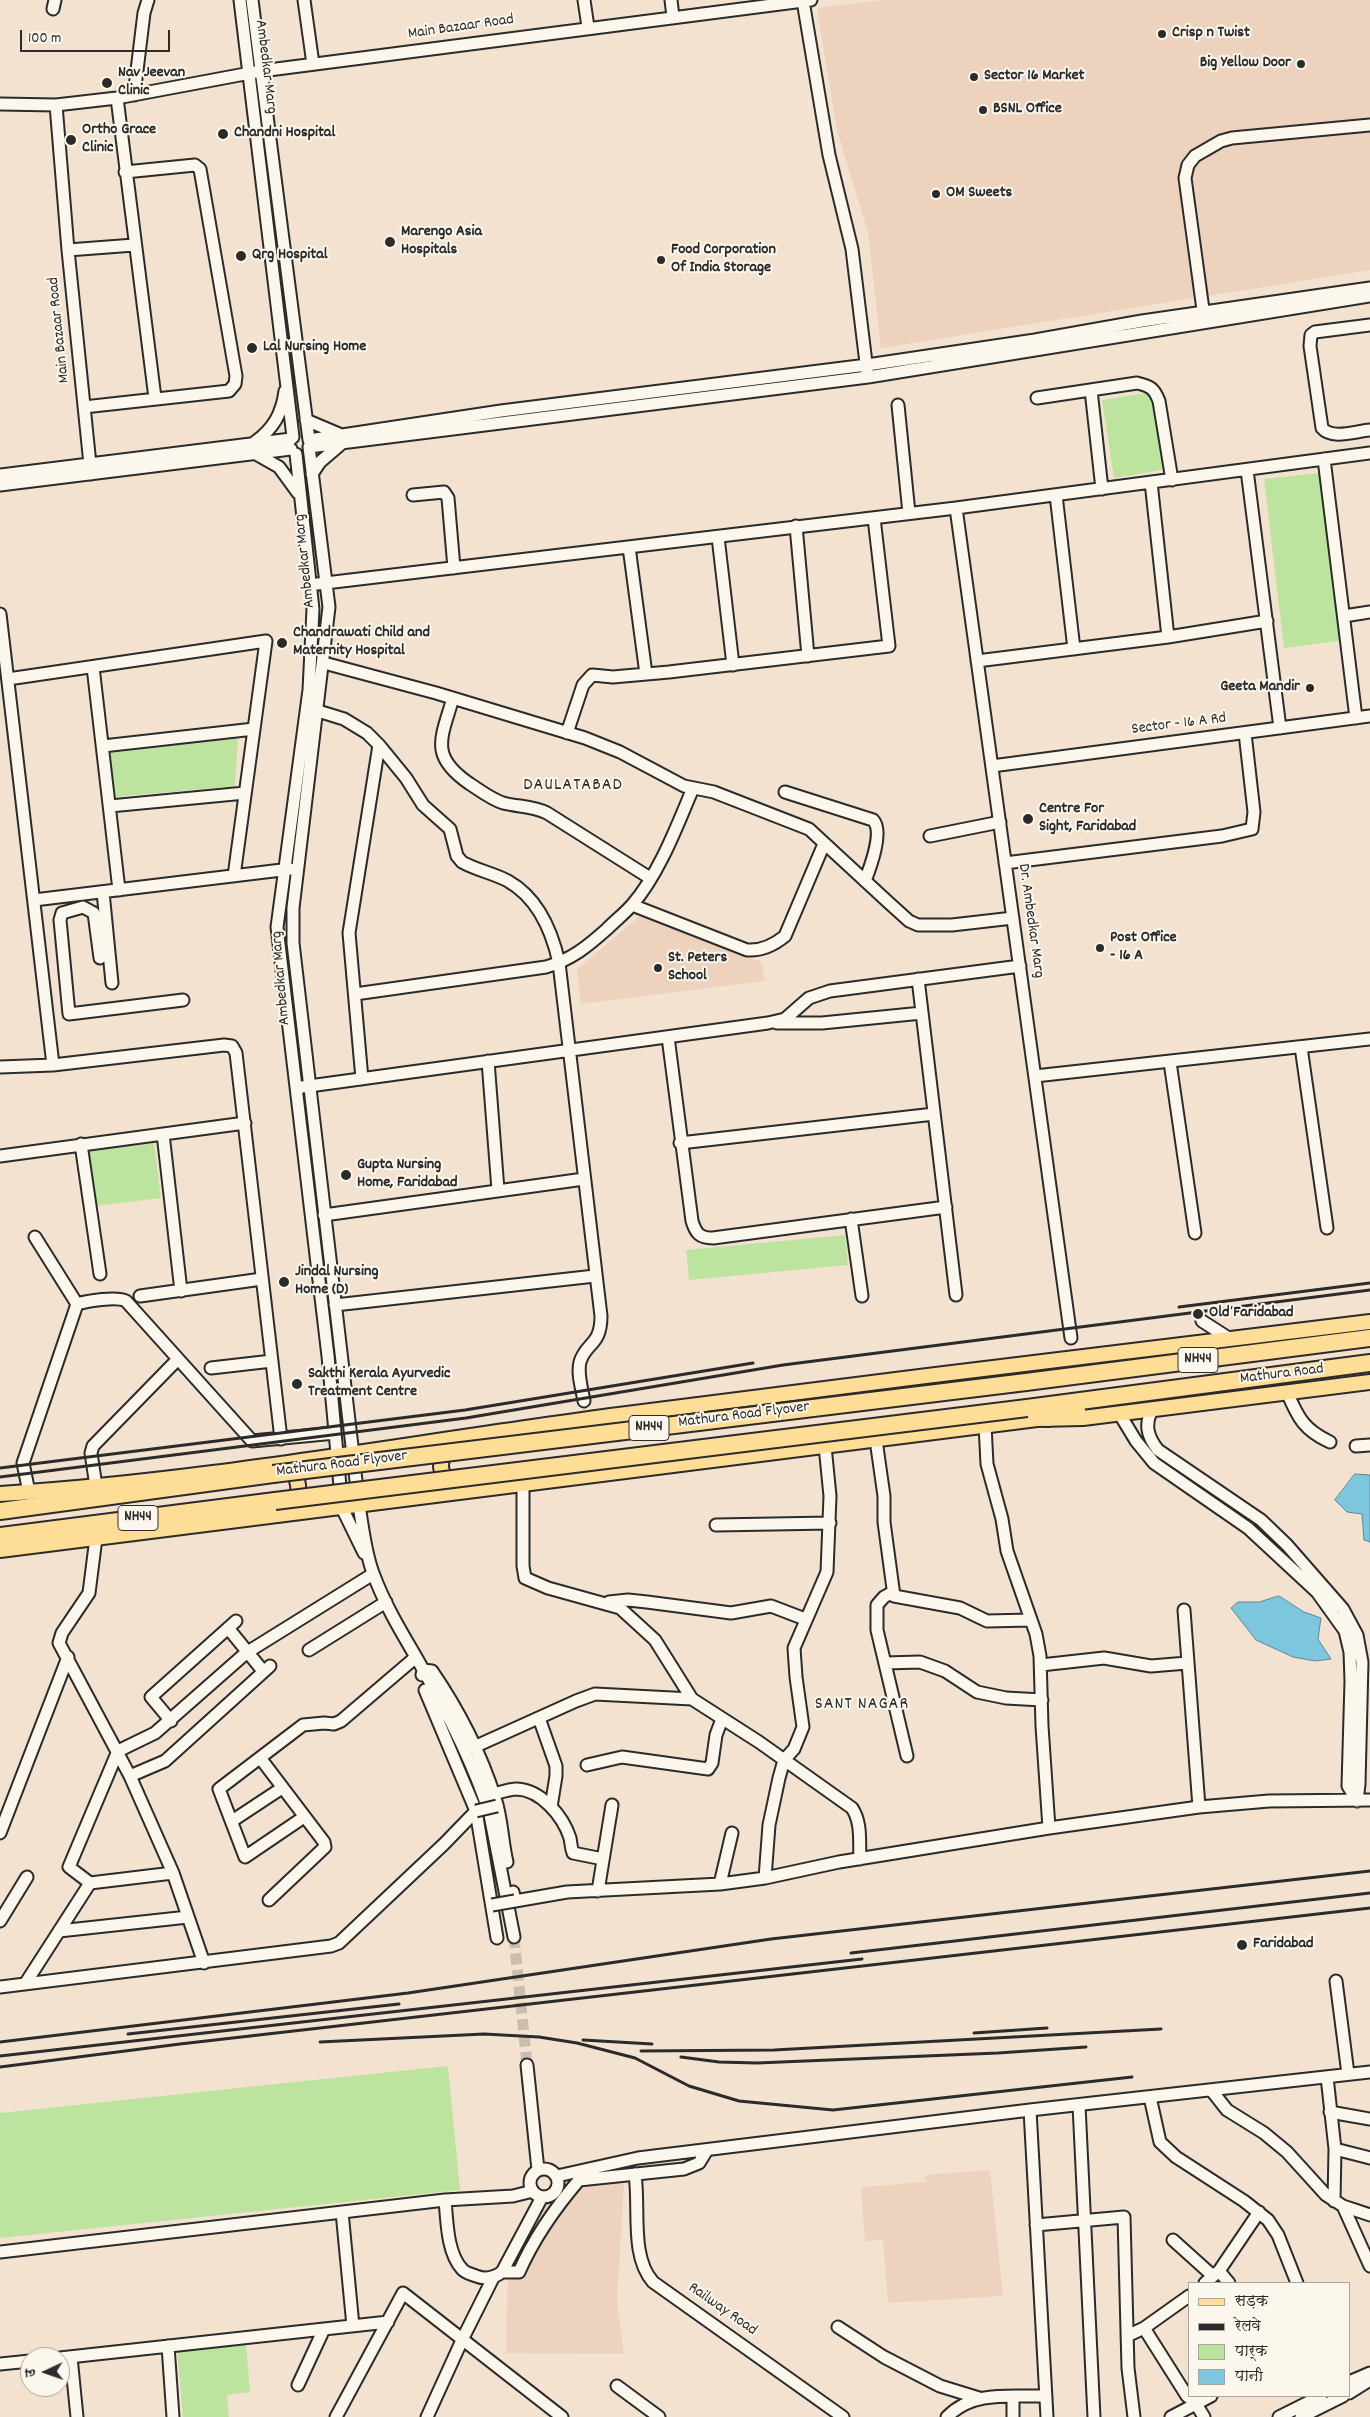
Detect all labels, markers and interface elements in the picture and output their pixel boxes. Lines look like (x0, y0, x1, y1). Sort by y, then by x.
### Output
street label: Main Bazaar Road (407, 11, 515, 45)
street label: Ambedkar Marg (250, 19, 280, 115)
scale bar (22, 20, 172, 52)
place label: Crisp n Twist (1172, 24, 1250, 44)
text: 100 m (28, 28, 61, 50)
marker: Crisp n Twist (1156, 28, 1168, 40)
place label: Big Yellow Door (1200, 54, 1291, 74)
marker: Big Yellow Door (1295, 58, 1307, 70)
place label: Nav Jeevan Clinic (118, 64, 185, 102)
place label: Sector 16 Market (984, 67, 1084, 87)
marker: Sector 16 Market (968, 71, 980, 83)
marker: Nav Jeevan Clinic (100, 76, 114, 90)
place label: BSNL Office (993, 100, 1062, 120)
marker: BSNL Office (977, 104, 989, 116)
place label: Ortho Grace Clinic (82, 121, 156, 159)
place label: Chandni Hospital (234, 124, 335, 144)
marker: Chandni Hospital (216, 127, 230, 141)
marker: Ortho Grace Clinic (64, 133, 78, 147)
place label: OM Sweets (946, 184, 1012, 204)
marker: OM Sweets (930, 188, 942, 200)
place label: Marengo Asia Hospitals (401, 223, 482, 261)
marker: Marengo Asia Hospitals (383, 235, 397, 249)
place label: Food Corporation Of India Storage (671, 241, 776, 279)
place label: Qrg Hospital (252, 246, 328, 266)
marker: Qrg Hospital (234, 249, 248, 263)
marker: Food Corporation Of India Storage (655, 254, 667, 266)
street label: Main Bazaar Road (45, 276, 75, 384)
place label: Lal Nursing Home (263, 338, 366, 358)
marker: Lal Nursing Home (245, 341, 259, 355)
street label: Ambedkar Marg (292, 513, 320, 609)
place label: Chandrawati Child and Maternity Hospital (293, 624, 430, 662)
marker: Chandrawati Child and Maternity Hospital (275, 636, 289, 650)
place label: Geeta Mandir (1220, 678, 1300, 698)
marker: Geeta Mandir (1304, 682, 1316, 694)
street label: Sector - 16 A Rd (1131, 710, 1227, 740)
district label: DAULATABAD (522, 776, 624, 798)
place label: Centre For Sight, Faridabad (1039, 800, 1136, 838)
marker: Centre For Sight, Faridabad (1021, 812, 1035, 826)
street label: Dr. Ambedkar Marg (1012, 863, 1048, 979)
place label: Post Office - 16 A (1110, 929, 1177, 967)
street label: Ambedkar Marg (268, 930, 296, 1026)
marker: Post Office - 16 A (1094, 942, 1106, 954)
place label: St. Peters School (668, 949, 727, 987)
marker: St. Peters School (652, 962, 664, 974)
place label: Gupta Nursing Home, Faridabad (357, 1156, 457, 1194)
marker: Gupta Nursing Home, Faridabad (339, 1168, 353, 1182)
place label: Jindal Nursing Home (D) (295, 1263, 378, 1301)
marker: Jindal Nursing Home (D) (277, 1275, 291, 1289)
place label: Old Faridabad (1209, 1304, 1294, 1324)
marker: Old Faridabad (1191, 1307, 1205, 1321)
road number: NH44 (1178, 1348, 1218, 1372)
street label: Mathura Road (1239, 1360, 1325, 1390)
place label: Sakthi Kerala Ayurvedic Treatment Centre (308, 1365, 450, 1403)
marker: Sakthi Kerala Ayurvedic Treatment Centre (290, 1377, 304, 1391)
street label: Mathura Road Flyover (677, 1398, 811, 1434)
road number: NH44 (629, 1416, 669, 1440)
street label: Mathura Road Flyover (275, 1447, 409, 1483)
road number: NH44 (118, 1506, 158, 1530)
district label: SANT NAGAR (814, 1695, 910, 1717)
place label: Faridabad (1253, 1935, 1313, 1955)
marker: Faridabad (1235, 1938, 1249, 1952)
street label: Railway Road (684, 2279, 760, 2341)
legend (1188, 2282, 1350, 2397)
text: सड़क (1235, 2291, 1268, 2313)
text: रेलवे (1235, 2316, 1261, 2338)
text: पार्क (1235, 2341, 1268, 2363)
north arrow (20, 2347, 70, 2397)
text: पानी (1235, 2366, 1263, 2388)
text: उ (21, 2368, 41, 2377)

